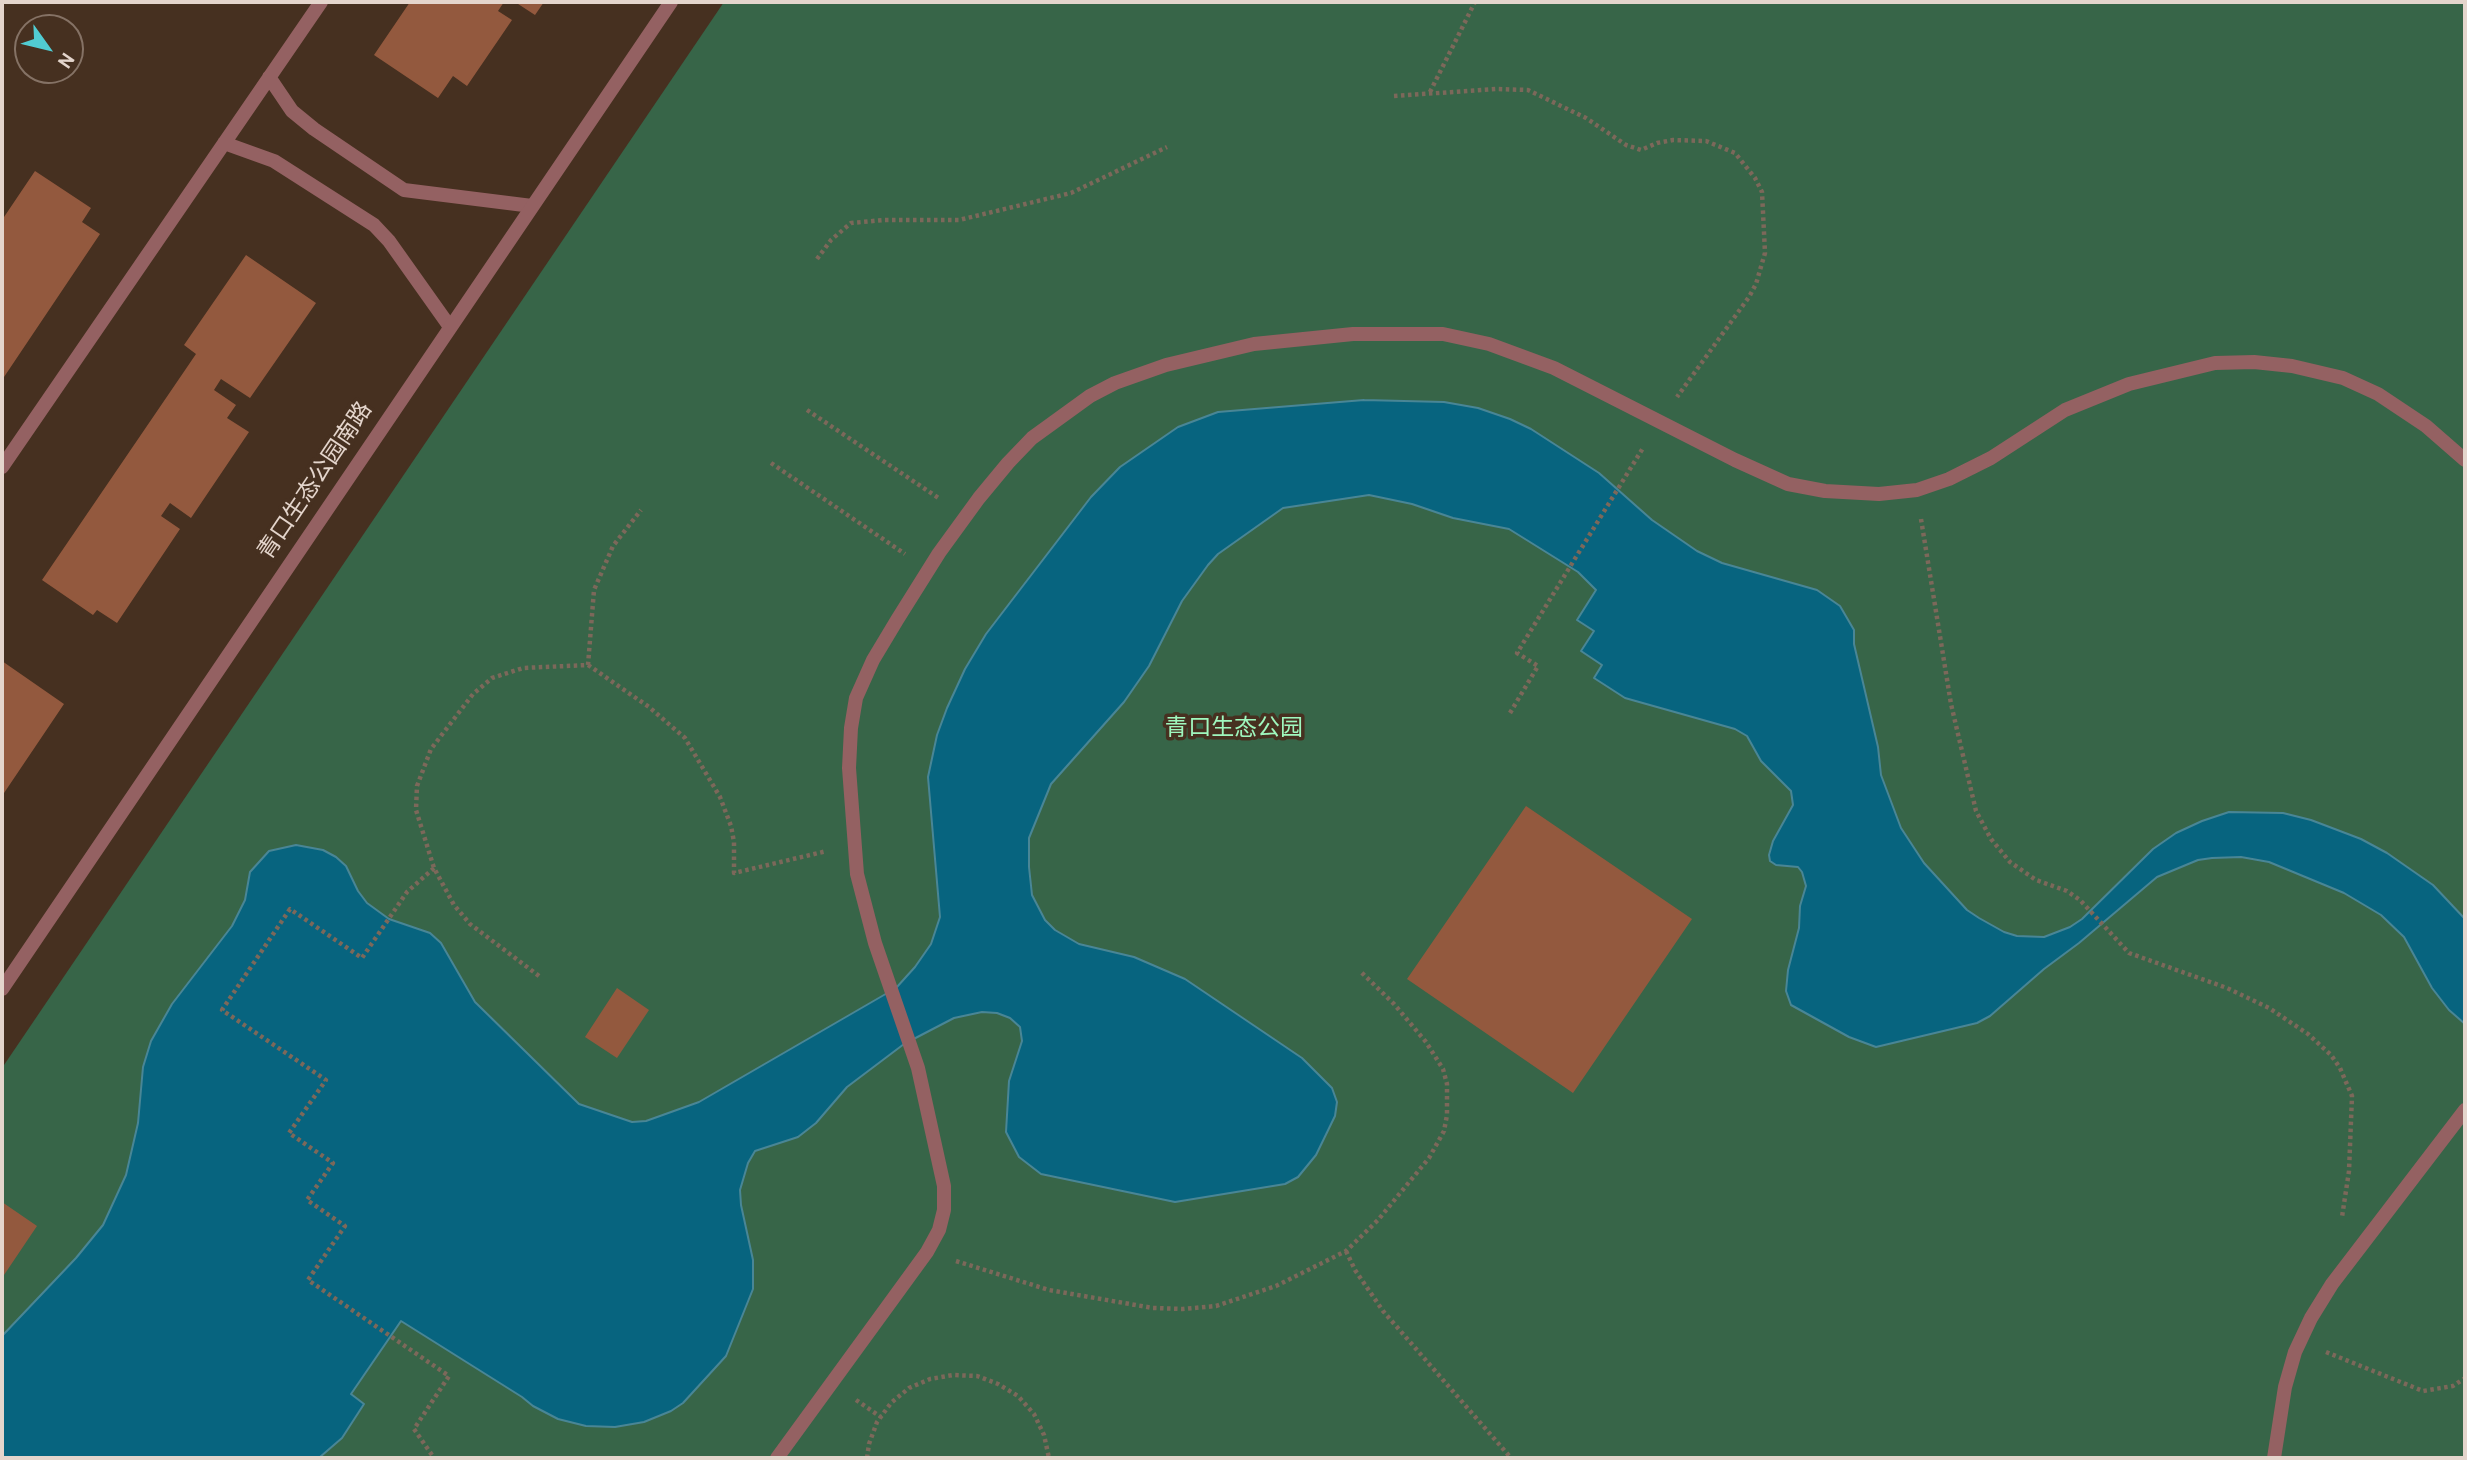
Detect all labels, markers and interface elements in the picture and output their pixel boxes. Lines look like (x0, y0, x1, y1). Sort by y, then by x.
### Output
north arrow (14, 14, 84, 84)
text: N (51, 47, 79, 72)
street label: 青口生态公园南路 (254, 398, 380, 566)
park label: 青口生态公园 (1165, 716, 1303, 744)

